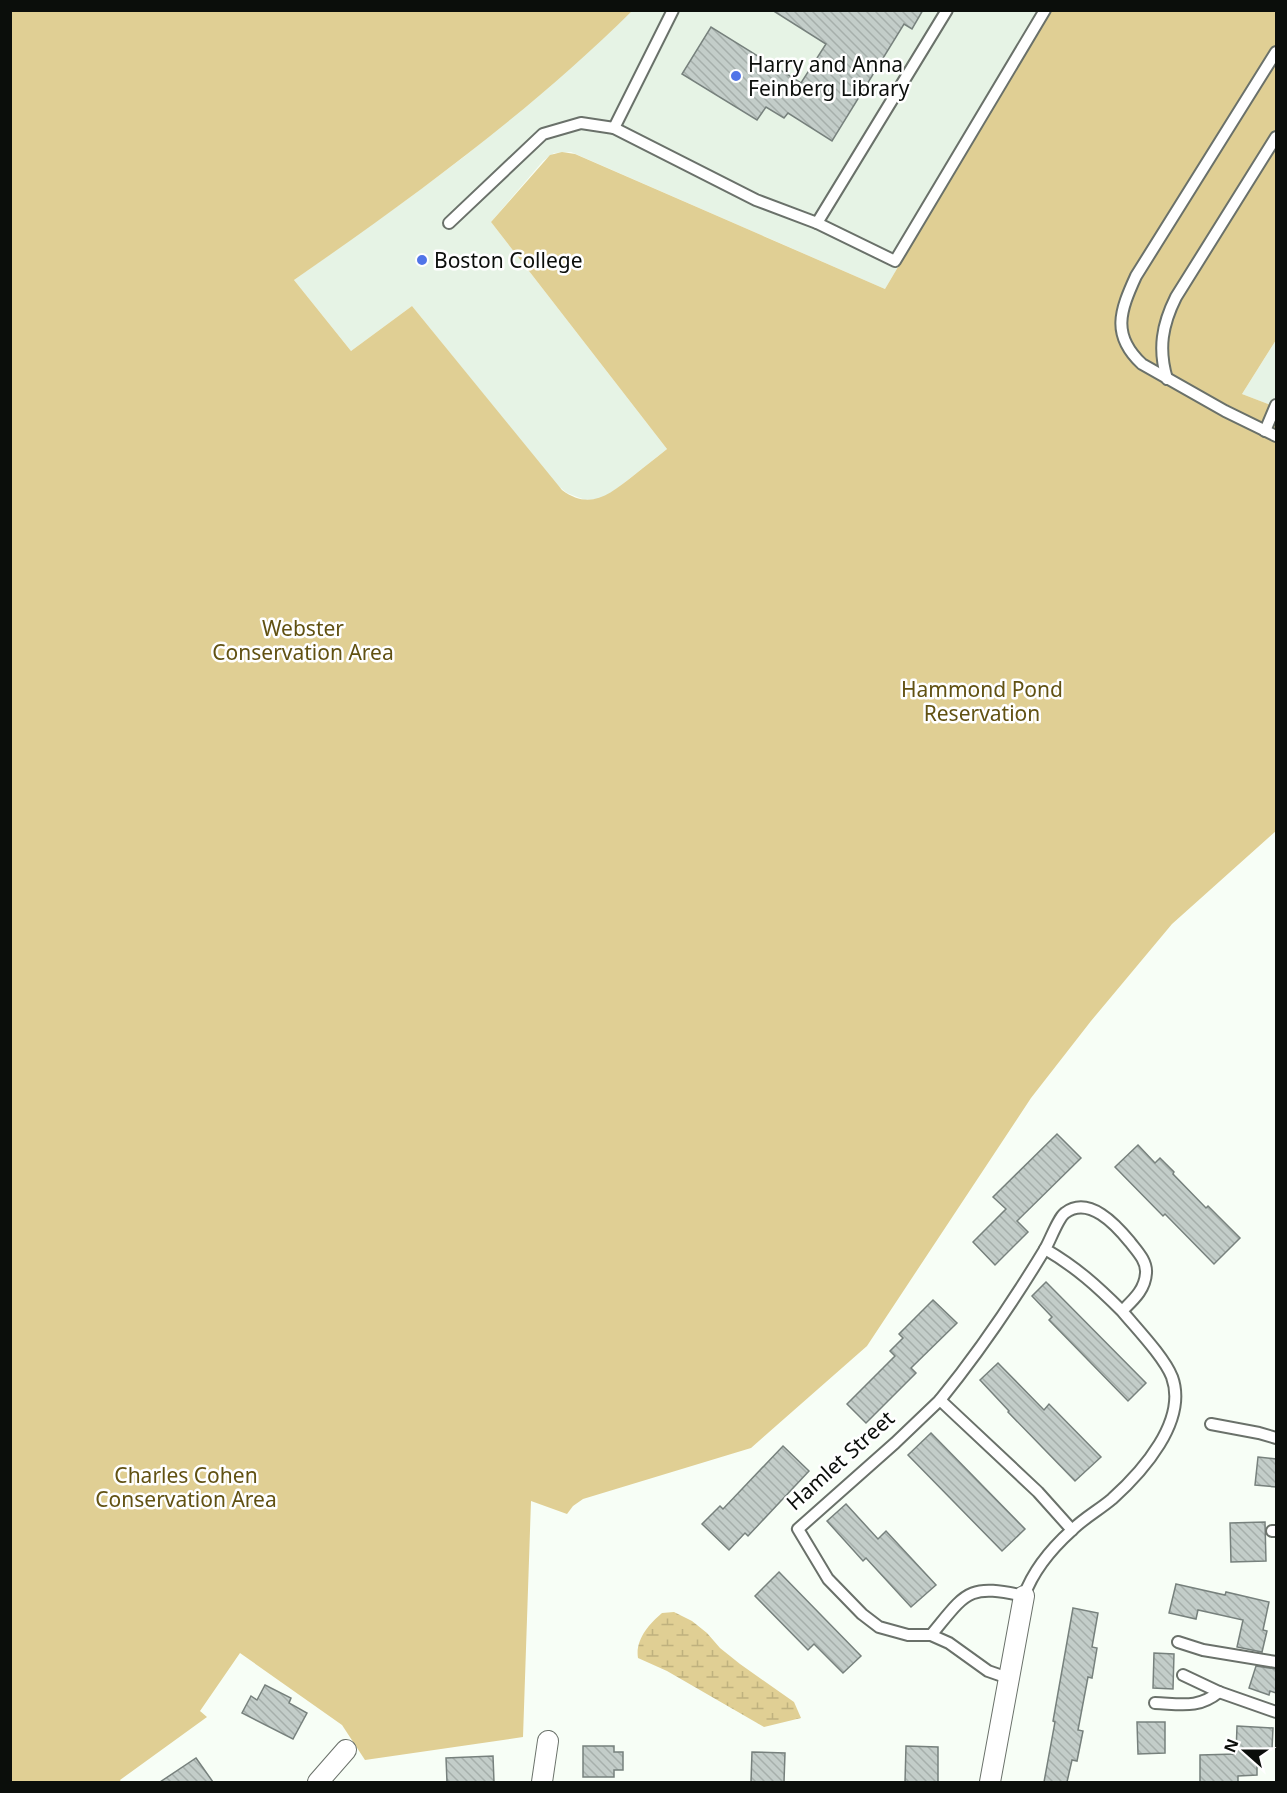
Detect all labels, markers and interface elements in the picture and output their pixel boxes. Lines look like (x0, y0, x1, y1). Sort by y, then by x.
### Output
place label: Harry and Anna Feinberg Library (748, 50, 910, 102)
marker: Harry and Anna Feinberg Library (729, 69, 743, 83)
place label: Boston College (434, 246, 583, 274)
marker: Boston College (415, 253, 429, 267)
park label: Webster Conservation Area (212, 614, 394, 666)
park label: Hammond Pond Reservation (901, 675, 1063, 727)
street label: Hamlet Street (780, 1404, 900, 1516)
park label: Charles Cohen Conservation Area (95, 1461, 277, 1513)
north arrow (1215, 1721, 1275, 1781)
text: N (1218, 1736, 1244, 1756)

